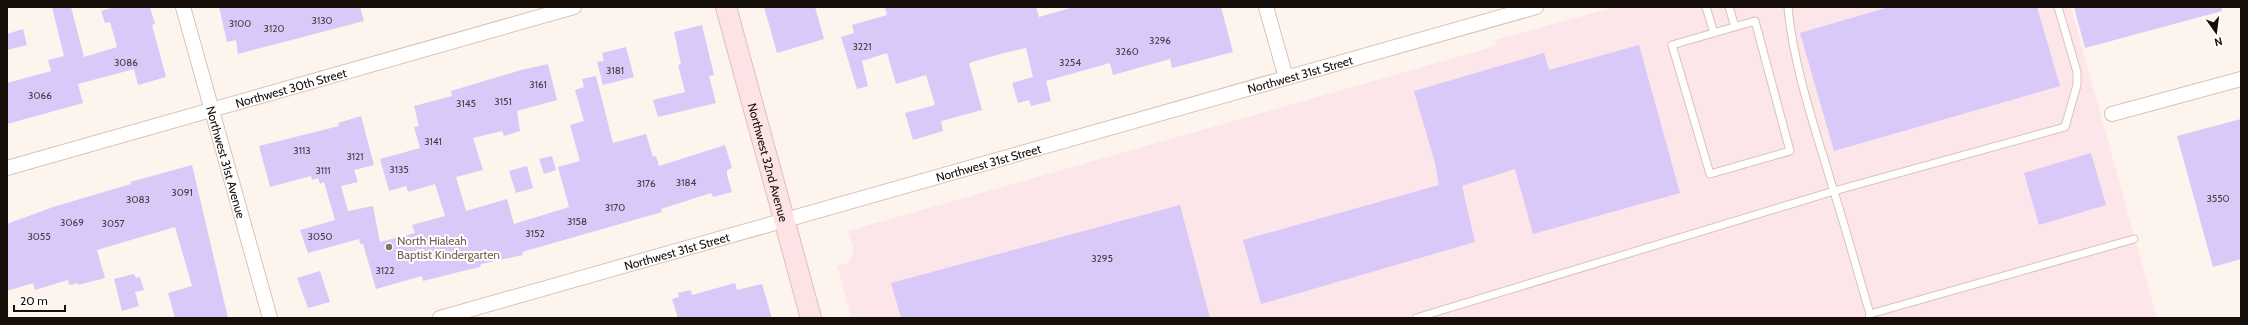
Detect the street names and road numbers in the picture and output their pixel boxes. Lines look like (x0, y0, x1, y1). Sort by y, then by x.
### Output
street label: Northwest 31st Street (1246, 52, 1354, 96)
street label: Northwest 30th Street (234, 65, 348, 110)
street label: Northwest 32nd Avenue (745, 101, 792, 223)
street label: Northwest 31st Avenue (204, 104, 249, 220)
street label: Northwest 31st Street (934, 140, 1043, 184)
street label: Northwest 31st Street (622, 229, 731, 273)

